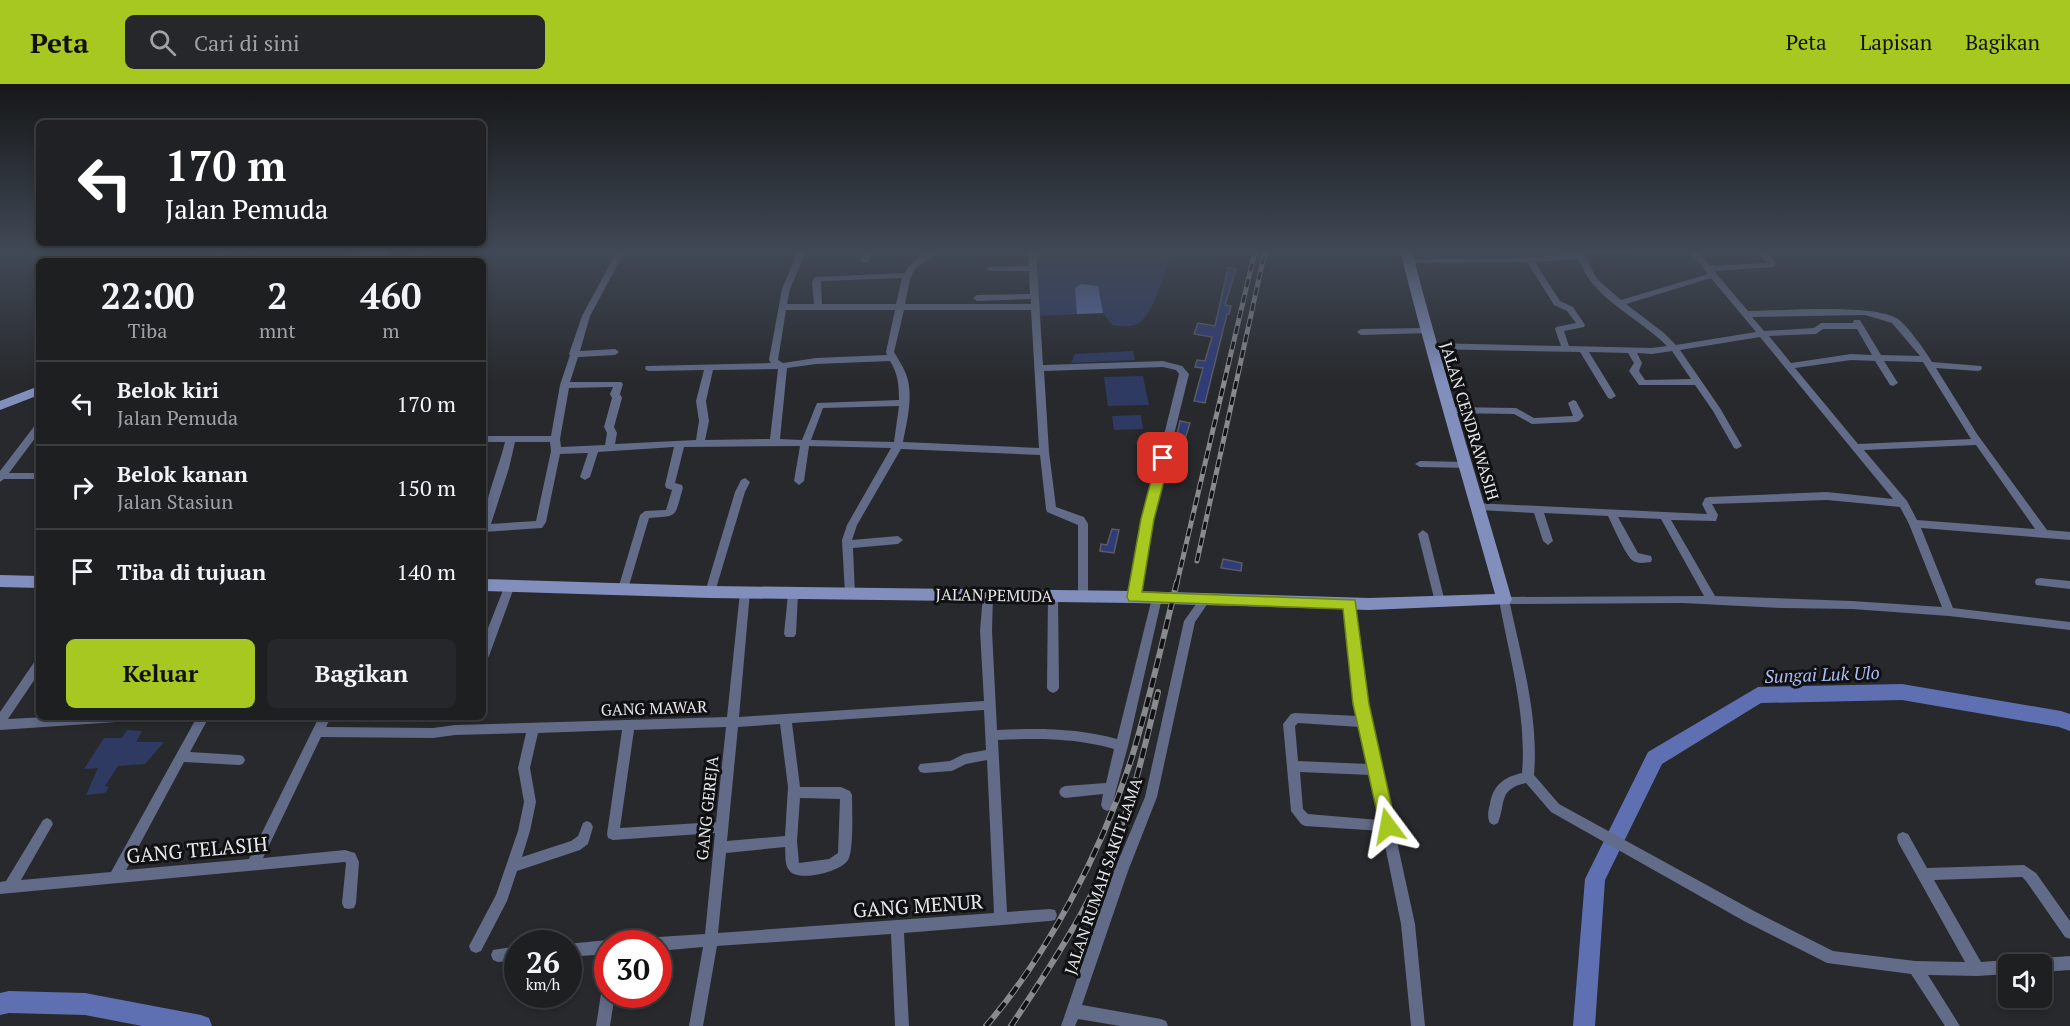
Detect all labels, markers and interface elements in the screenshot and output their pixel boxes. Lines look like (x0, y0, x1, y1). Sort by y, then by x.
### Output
search box (125, 15, 545, 69)
text: Peta (30, 24, 89, 61)
icon: search (146, 26, 179, 59)
text: Cari di sini (194, 28, 300, 57)
text: Peta (1786, 28, 1827, 56)
text: Lapisan (1860, 28, 1932, 56)
text: Bagikan (1965, 28, 2040, 56)
text: 170 m (165, 137, 286, 193)
icon: left (66, 144, 144, 222)
text: Jalan Pemuda (165, 191, 329, 227)
text: 22:00 (101, 272, 194, 319)
text: 2 (267, 272, 288, 319)
text: 460 (360, 272, 421, 319)
text: Tiba (128, 317, 167, 344)
text: mnt (259, 317, 296, 344)
text: m (382, 317, 399, 344)
street label: JALAN CENDRAWASIH (1435, 339, 1505, 503)
text: Belok kiri (117, 375, 219, 404)
icon: left (66, 387, 99, 420)
text: 170 m (396, 389, 456, 418)
text: Jalan Pemuda (117, 404, 238, 431)
pin (1137, 432, 1188, 483)
icon: arrive (1146, 441, 1179, 474)
text: Belok kanan (117, 459, 248, 488)
icon: right (66, 471, 99, 504)
text: 150 m (396, 473, 456, 502)
text: Jalan Stasiun (117, 488, 233, 515)
icon: arrive (66, 555, 99, 588)
text: Tiba di tujuan (117, 557, 266, 586)
text: 140 m (396, 557, 456, 586)
street label: JALAN PEMUDA (936, 583, 1053, 607)
button: Keluar (66, 639, 255, 708)
button: Bagikan (267, 639, 456, 708)
water label: Sungai Luk Ulo (1764, 660, 1880, 688)
street label: GANG MAWAR (600, 695, 708, 721)
street label: GANG GEREJA (691, 755, 723, 861)
street label: JALAN RUMAH SAKIT LAMA (1059, 775, 1147, 977)
position arrow (1356, 794, 1420, 858)
street label: GANG TELASIH (125, 830, 269, 869)
street label: GANG MENUR (852, 887, 984, 924)
speed limit sign: 30 (594, 930, 672, 1008)
text: 26 (526, 942, 560, 982)
map controls (1998, 954, 2052, 1008)
button: sound (1998, 954, 2052, 1008)
text: km/h (526, 974, 560, 994)

